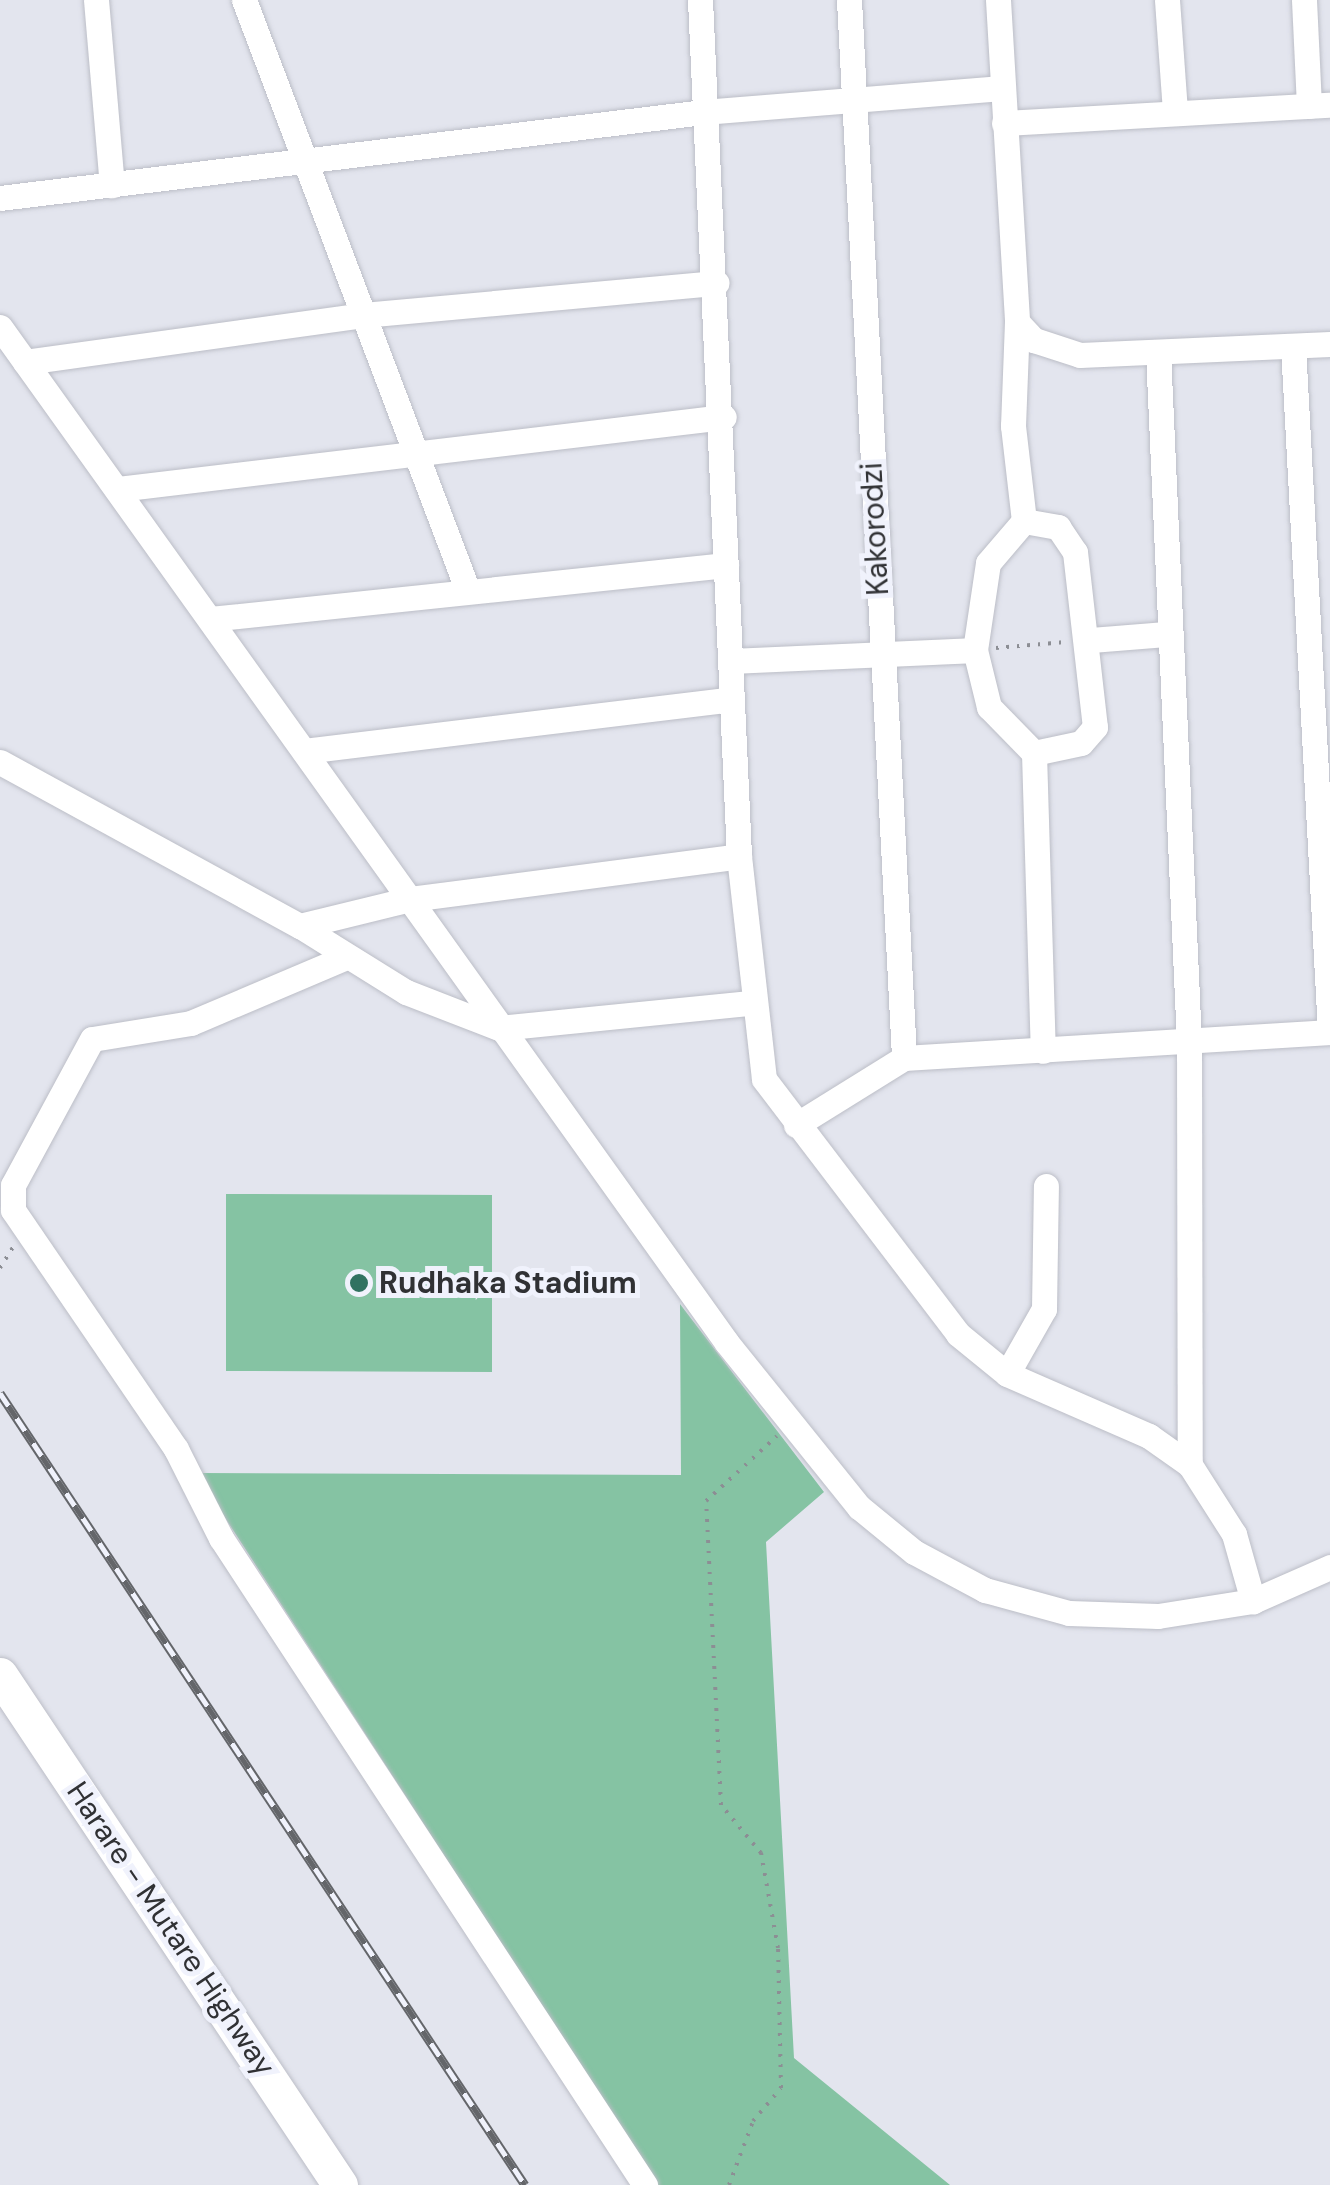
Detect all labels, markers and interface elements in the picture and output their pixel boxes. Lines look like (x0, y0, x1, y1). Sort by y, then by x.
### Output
street label: Kakorodzi (854, 462, 896, 596)
place label: Rudhaka Stadium (379, 1265, 637, 1301)
marker: Rudhaka Stadium (348, 1272, 370, 1294)
street label: Harare - Mutare Highway (59, 1775, 283, 2083)

